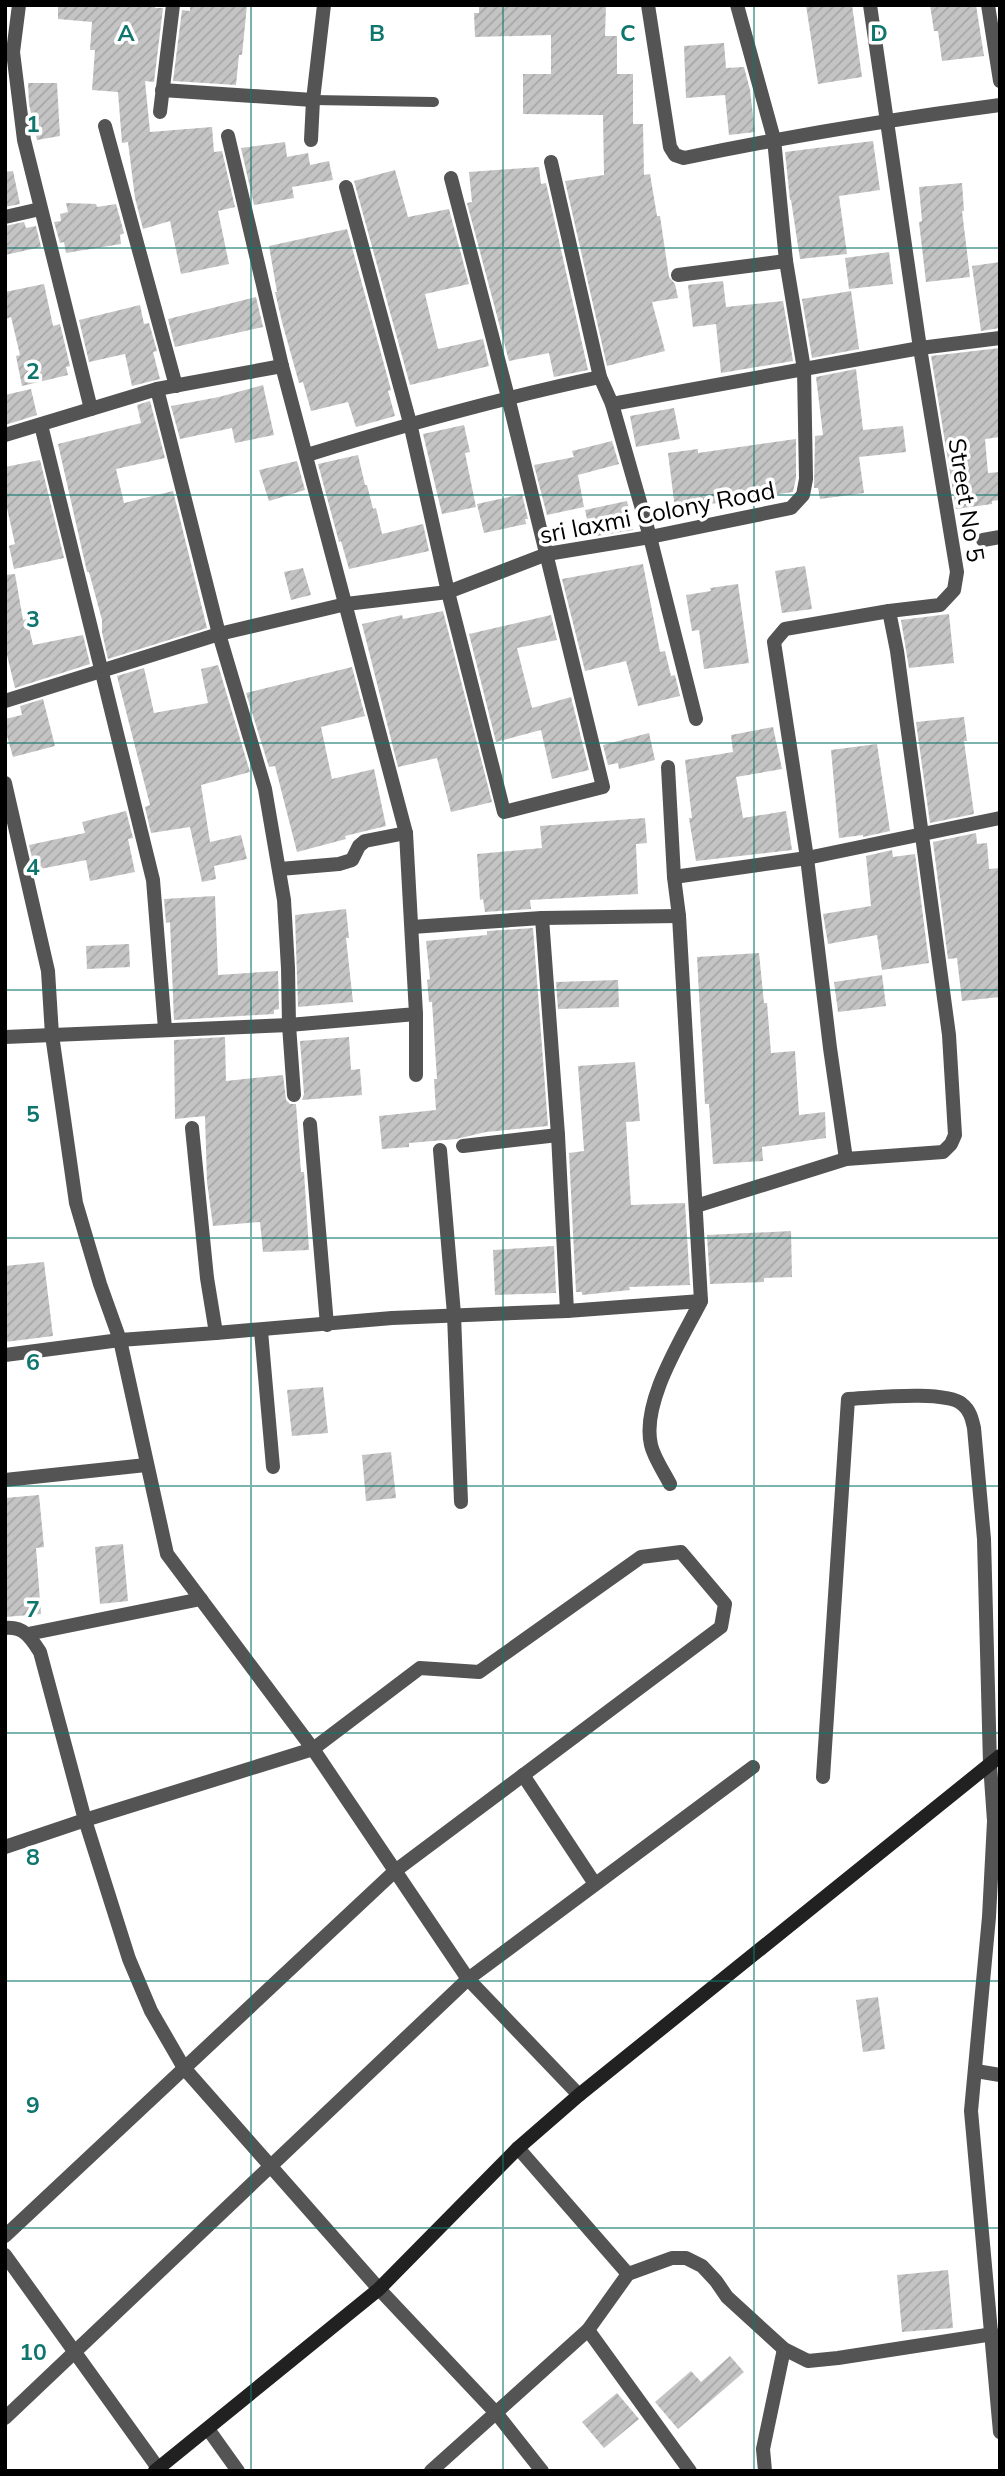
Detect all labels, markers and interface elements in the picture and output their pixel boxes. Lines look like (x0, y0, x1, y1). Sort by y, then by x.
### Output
text: A (117, 18, 135, 47)
text: B (369, 18, 385, 47)
text: C (620, 18, 636, 47)
text: D (870, 18, 888, 47)
text: 1 (26, 109, 40, 138)
text: 2 (26, 356, 40, 385)
street label: Street No 5 (942, 436, 992, 564)
street label: sri laxmi Colony Road (537, 474, 777, 550)
text: 3 (26, 604, 40, 633)
text: 4 (26, 852, 40, 881)
text: 5 (26, 1099, 40, 1128)
text: 6 (26, 1347, 40, 1376)
text: 7 (26, 1594, 40, 1623)
text: 8 (26, 1842, 40, 1871)
text: 9 (26, 2090, 40, 2119)
text: 10 (19, 2337, 47, 2366)

